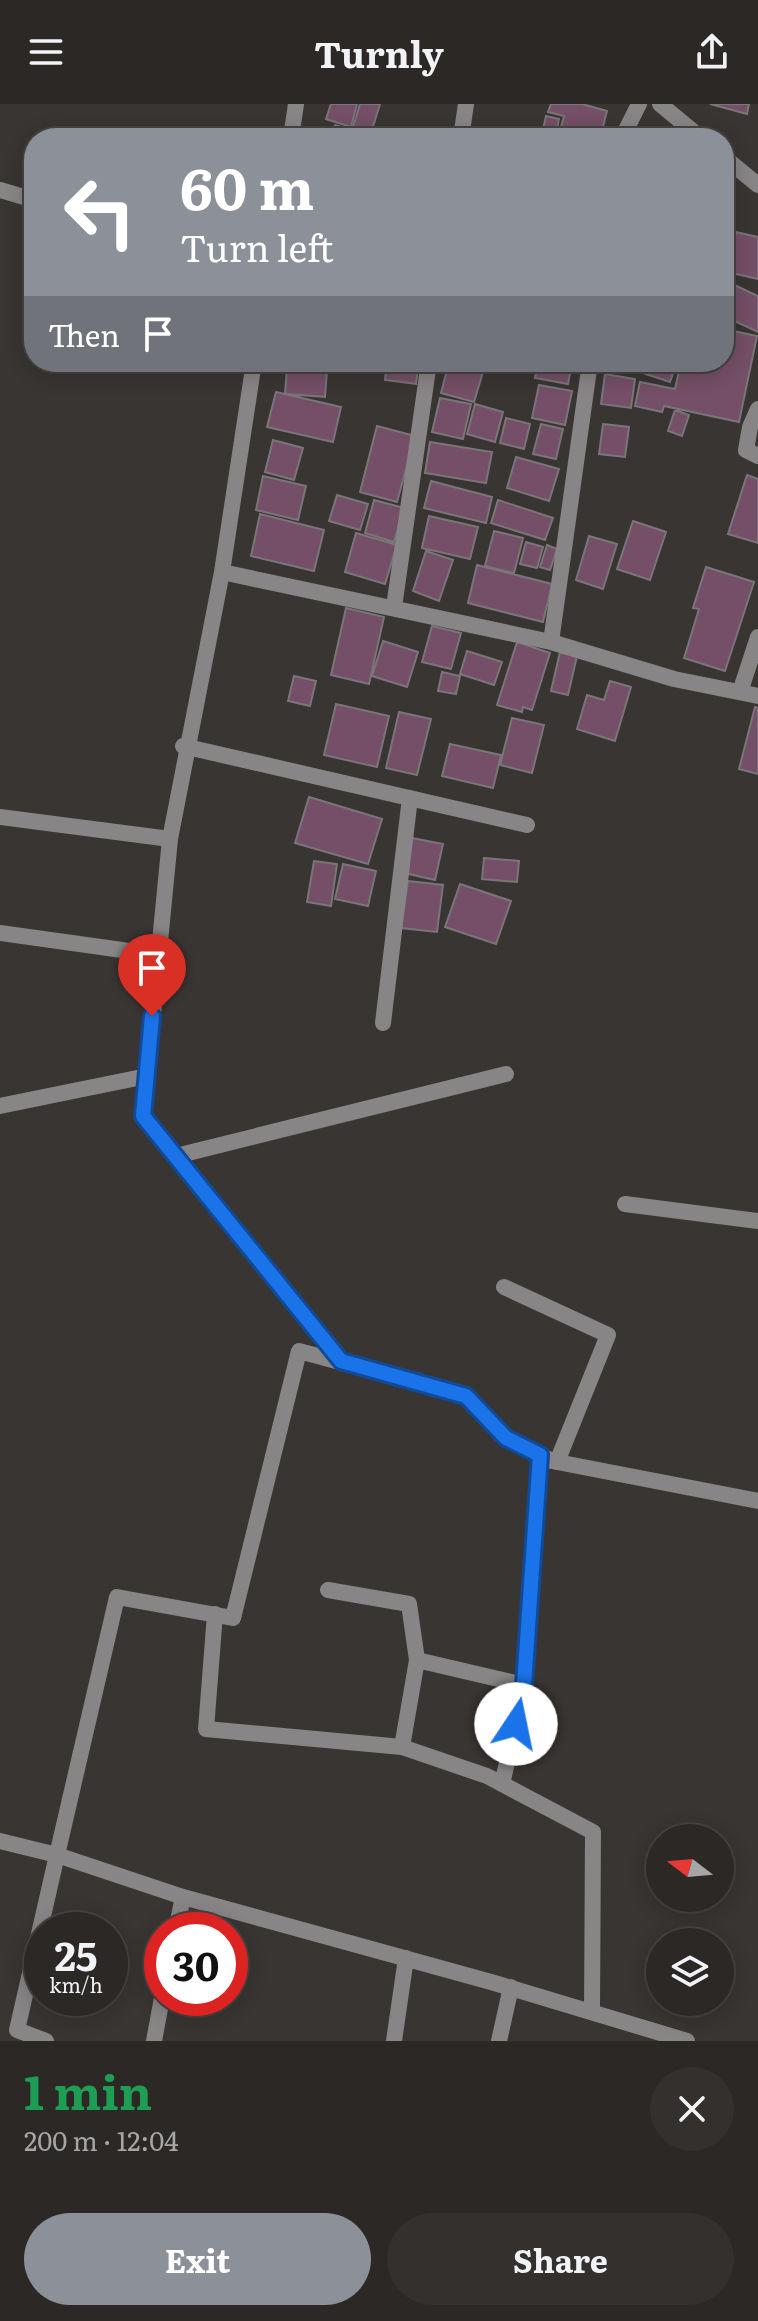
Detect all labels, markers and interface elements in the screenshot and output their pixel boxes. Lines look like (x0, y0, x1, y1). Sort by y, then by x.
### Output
text: Turnly (314, 26, 444, 79)
icon: menu (24, 30, 68, 74)
icon: share (690, 30, 734, 74)
text: 60 m (180, 144, 314, 227)
icon: left (48, 160, 152, 264)
text: Turn left (180, 220, 334, 273)
text: Then (48, 312, 120, 356)
icon: arrive (136, 312, 180, 356)
pin (118, 934, 186, 1016)
icon: arrive (130, 946, 174, 990)
position arrow (474, 1682, 558, 1766)
north arrow (646, 1824, 734, 1912)
map controls (646, 1824, 734, 2016)
speed limit sign: 30 (144, 1912, 248, 2016)
text: 25 (54, 1924, 98, 1983)
button: layers (646, 1928, 734, 2016)
text: km/h (49, 1969, 103, 1999)
text: 1 min (24, 2054, 152, 2125)
button: close (650, 2067, 734, 2151)
text: 200 m · 12:04 (24, 2120, 179, 2159)
button: Exit (24, 2213, 371, 2305)
button: Share (387, 2213, 734, 2305)

